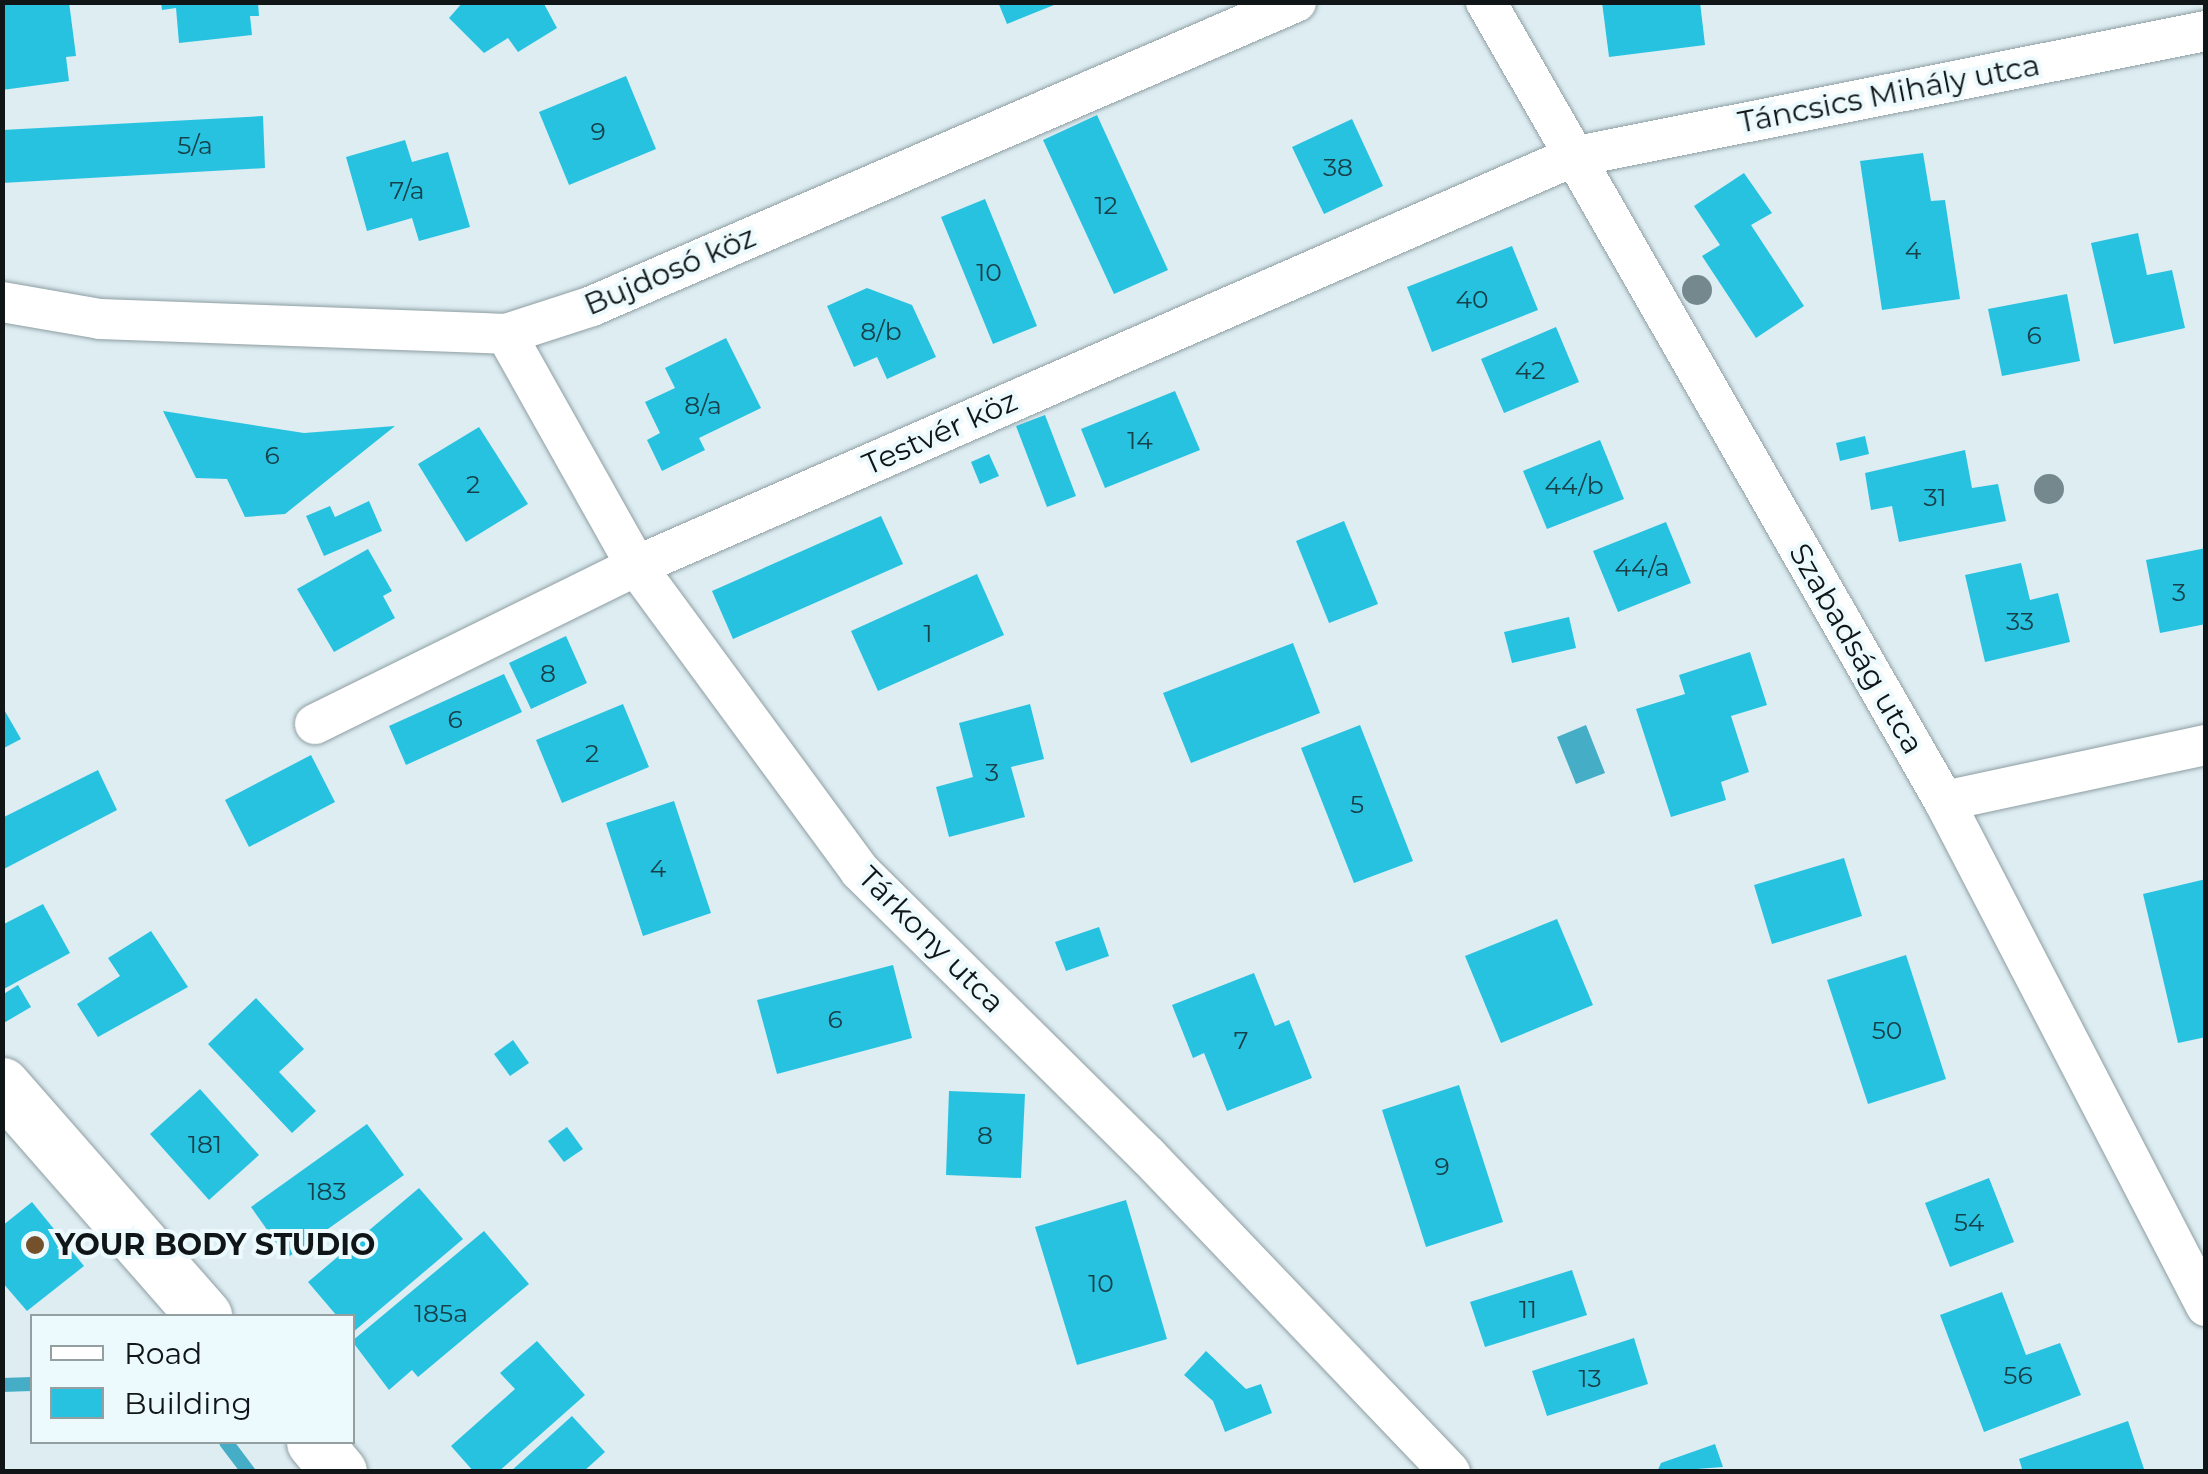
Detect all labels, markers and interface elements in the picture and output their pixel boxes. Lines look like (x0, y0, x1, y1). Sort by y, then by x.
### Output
street label: Táncsics Mihály utca (1735, 47, 2043, 141)
house number: 9 (590, 116, 606, 146)
house number: 5/a (177, 130, 213, 160)
house number: 38 (1323, 152, 1353, 182)
house number: 7/a (389, 175, 425, 205)
house number: 12 (1094, 190, 1118, 220)
street label: Bujdosó köz (579, 219, 761, 323)
house number: 4 (1905, 235, 1921, 265)
house number: 10 (976, 257, 1002, 287)
house number: 40 (1455, 284, 1489, 314)
house number: 8/b (860, 316, 902, 346)
house number: 6 (2026, 320, 2042, 350)
house number: 42 (1515, 355, 1545, 385)
street label: Testvér köz (857, 383, 1023, 483)
house number: 8/a (684, 390, 722, 420)
house number: 14 (1127, 425, 1153, 455)
house number: 6 (264, 440, 280, 470)
house number: 2 (466, 469, 480, 499)
house number: 44/b (1544, 470, 1604, 500)
house number: 31 (1923, 482, 1947, 512)
street label: Szabadság utca (1781, 537, 1931, 761)
house number: 44/a (1614, 552, 1670, 582)
house number: 3 (2172, 577, 2186, 607)
house number: 33 (2006, 606, 2034, 636)
house number: 1 (923, 618, 933, 648)
house number: 8 (540, 658, 556, 688)
house number: 6 (447, 704, 463, 734)
house number: 2 (585, 738, 599, 768)
house number: 3 (985, 757, 999, 787)
house number: 5 (1350, 789, 1364, 819)
house number: 4 (650, 853, 666, 883)
street label: Tárkony utca (850, 859, 1012, 1021)
house number: 6 (827, 1004, 843, 1034)
house number: 50 (1872, 1015, 1902, 1045)
house number: 7 (1234, 1025, 1248, 1055)
house number: 8 (977, 1120, 993, 1150)
house number: 181 (188, 1129, 222, 1159)
house number: 9 (1434, 1151, 1450, 1181)
house number: 183 (307, 1176, 347, 1206)
house number: 54 (1954, 1207, 1984, 1237)
place label: YOUR BODY STUDIO (55, 1227, 375, 1263)
marker: YOUR BODY STUDIO (24, 1234, 46, 1256)
house number: 10 (1088, 1268, 1114, 1298)
house number: 11 (1519, 1294, 1537, 1324)
house number: 185a (414, 1298, 468, 1328)
legend (30, 1314, 355, 1444)
text: Road (124, 1335, 202, 1372)
house number: 56 (2003, 1360, 2033, 1390)
house number: 13 (1578, 1363, 1602, 1393)
text: Building (124, 1385, 252, 1422)

